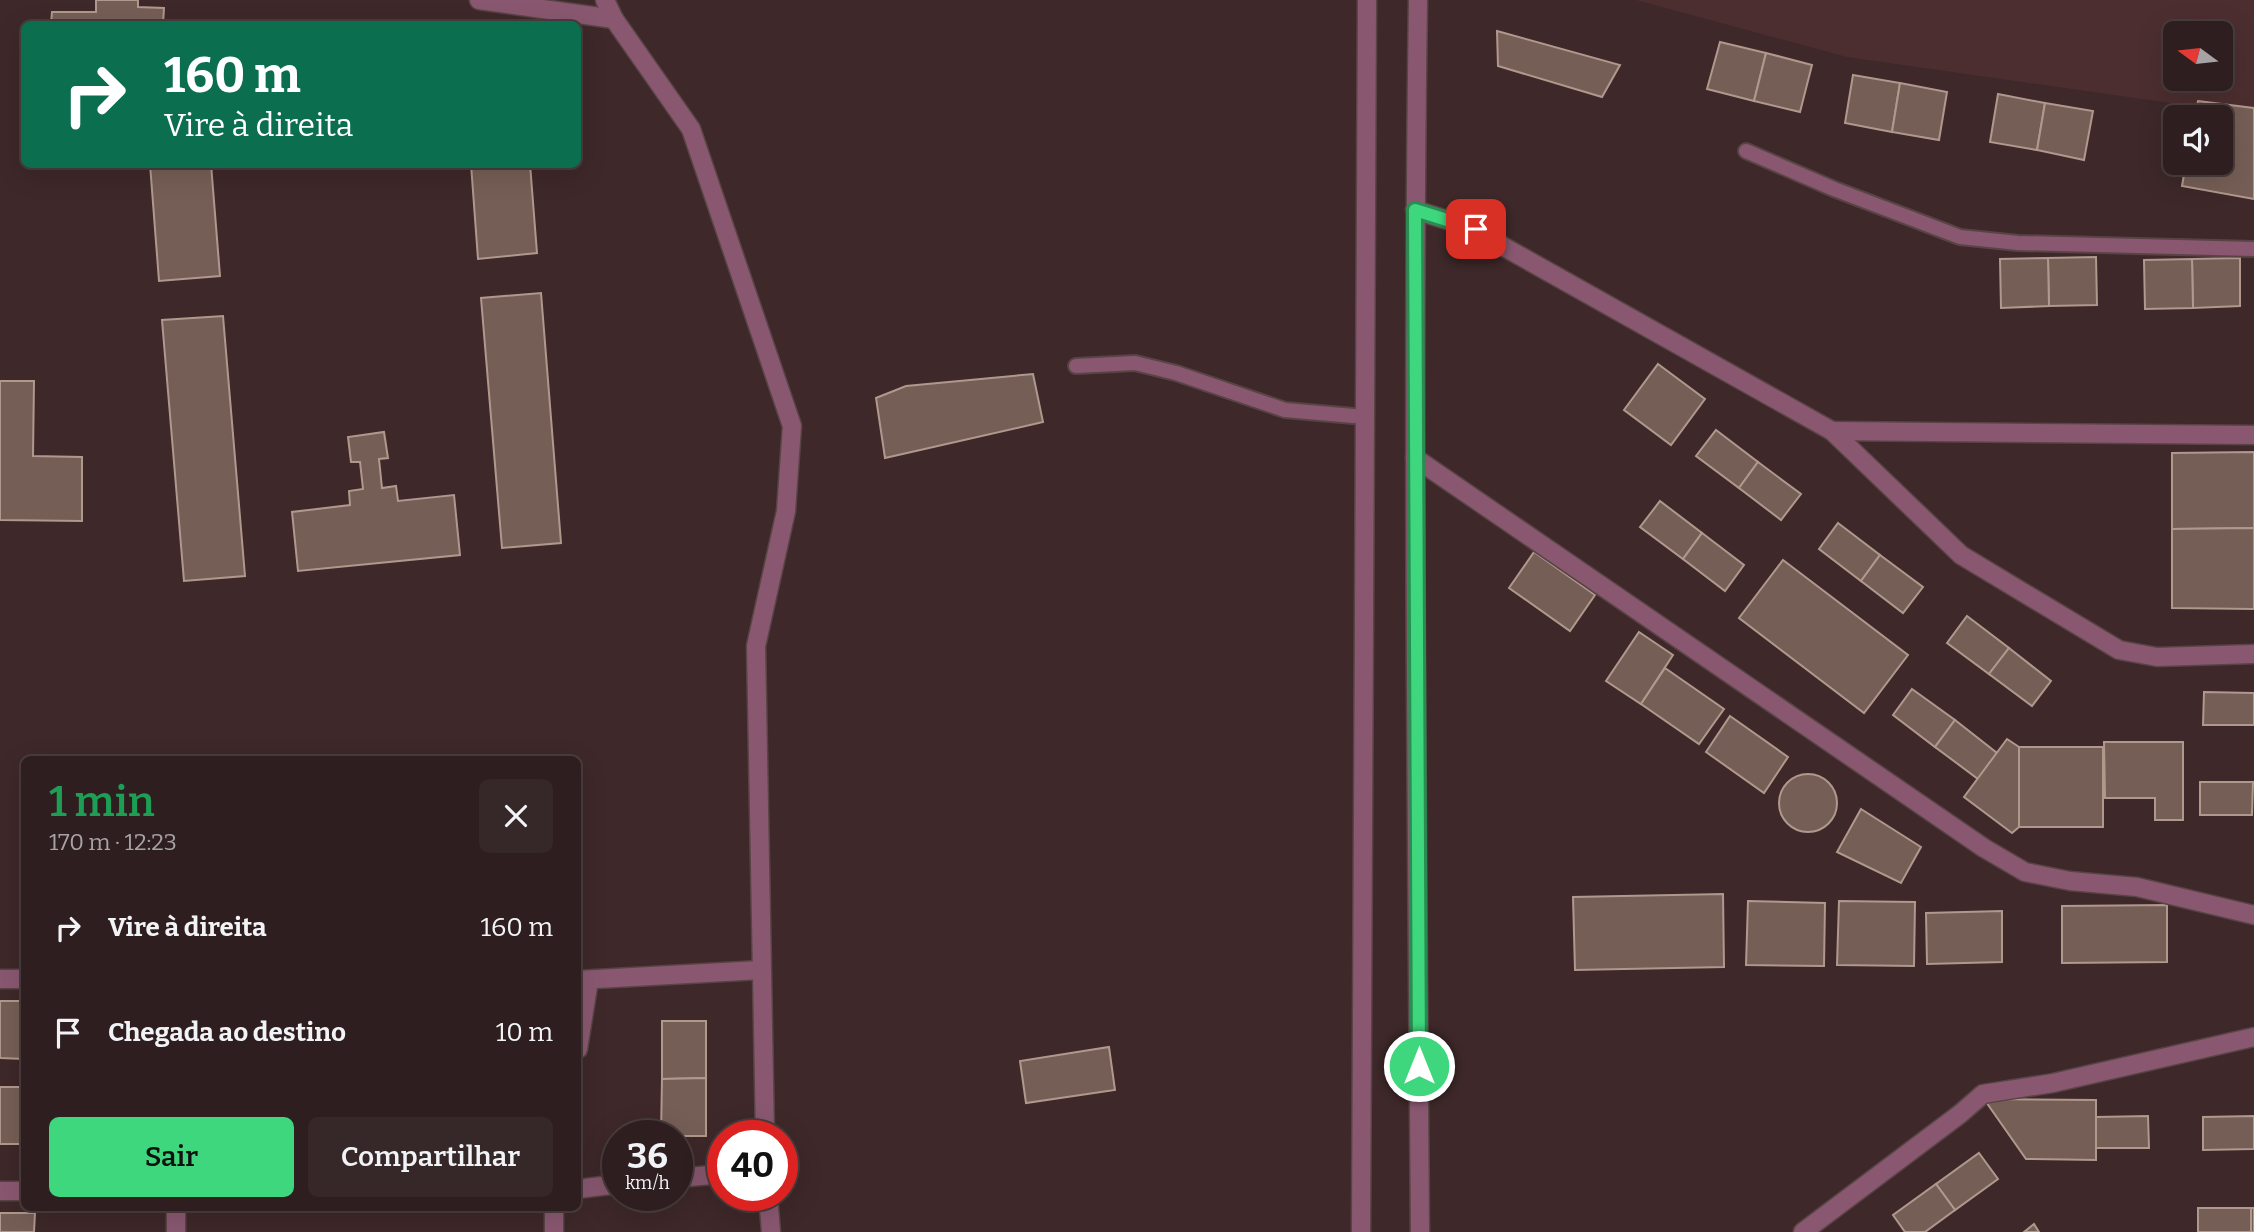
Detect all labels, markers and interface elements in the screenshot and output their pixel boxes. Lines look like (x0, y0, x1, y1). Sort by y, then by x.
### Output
north arrow (2163, 21, 2233, 91)
map controls (2163, 21, 2233, 175)
text: 160 m (164, 46, 301, 105)
icon: right (49, 49, 140, 140)
button: sound (2163, 105, 2233, 175)
text: Vire à direita (164, 106, 353, 144)
pin (1446, 199, 1506, 259)
icon: arrive (1457, 210, 1495, 248)
text: 1 min (49, 777, 155, 827)
button: close (479, 779, 553, 853)
text: 170 m · 12:23 (49, 828, 177, 856)
icon: right (49, 909, 87, 947)
text: Vire à direita (108, 912, 267, 943)
text: 160 m (481, 912, 553, 943)
icon: arrive (49, 1014, 87, 1052)
text: Chegada ao destino (108, 1017, 346, 1048)
text: 10 m (496, 1017, 553, 1048)
position arrow (1382, 1029, 1456, 1103)
button: Sair (49, 1117, 294, 1197)
button: Compartilhar (308, 1117, 553, 1197)
speed limit sign: 40 (707, 1120, 798, 1211)
text: 36 (627, 1135, 668, 1177)
text: km/h (625, 1172, 670, 1194)

